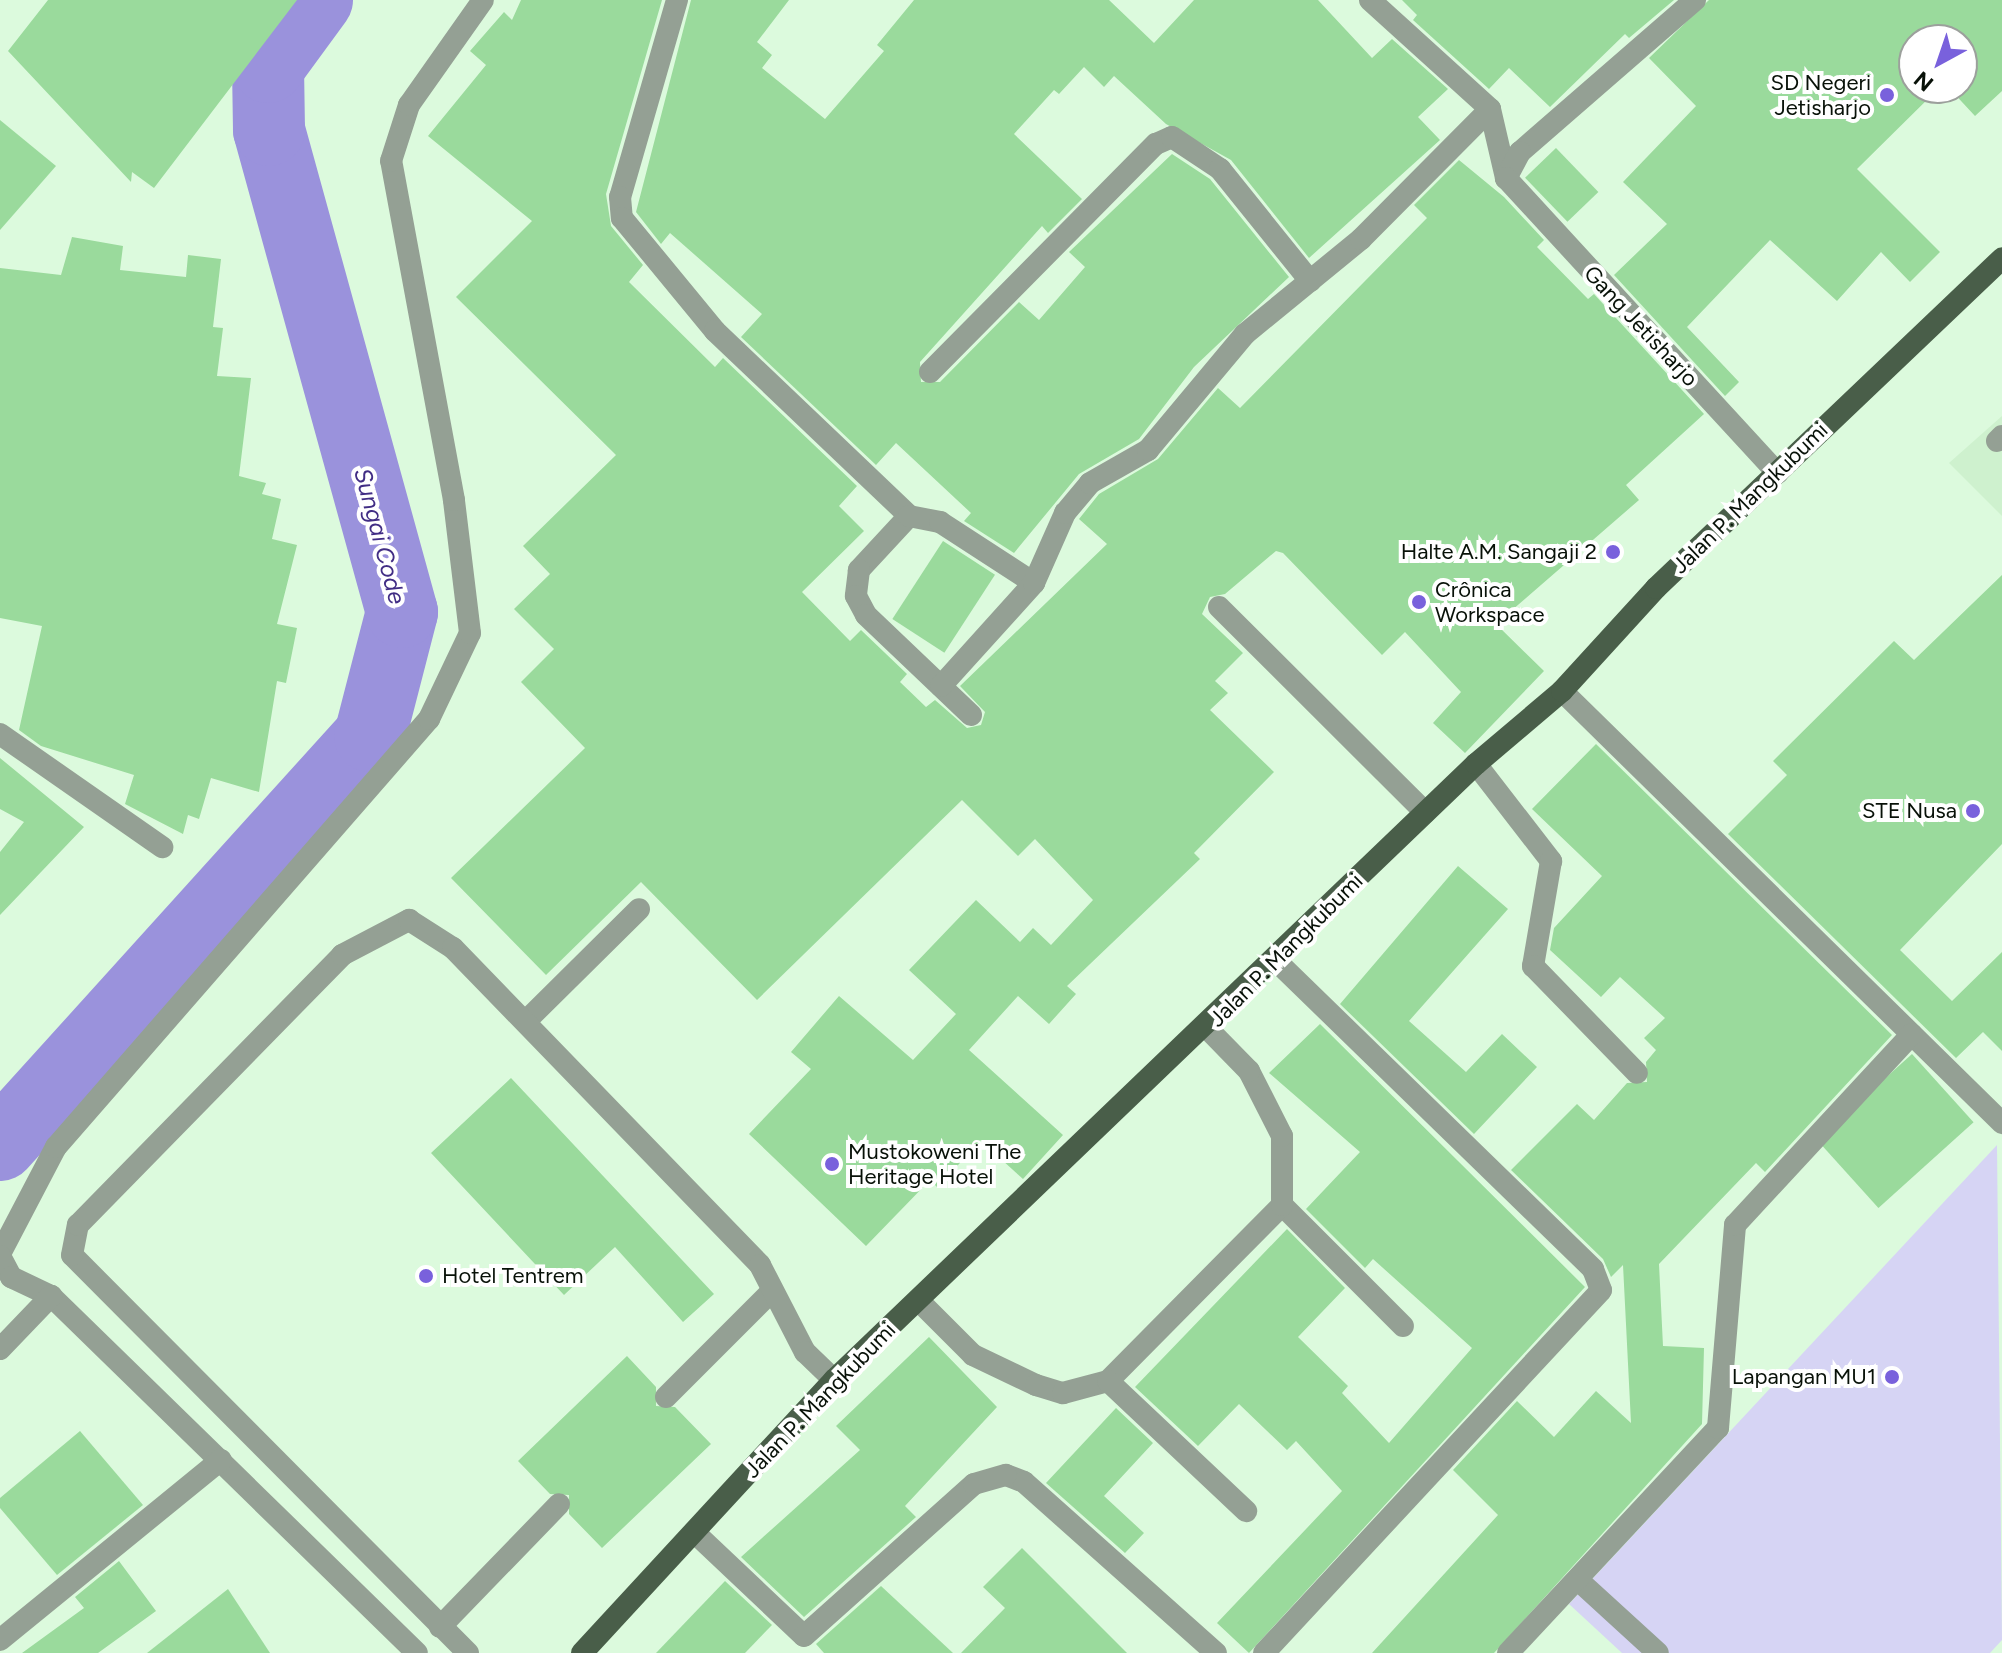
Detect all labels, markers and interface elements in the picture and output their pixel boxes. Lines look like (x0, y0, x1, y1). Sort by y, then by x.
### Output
north arrow (1898, 24, 1978, 104)
text: N (1908, 65, 1939, 97)
place label: SD Negeri Jetisharjo (1770, 69, 1871, 120)
marker: SD Negeri Jetisharjo (1878, 86, 1896, 104)
street label: Gang Jetisharjo (1578, 260, 1704, 392)
street label: Jalan P. Mangkubumi (1667, 417, 1833, 579)
water label: Sungai Code (348, 465, 412, 607)
place label: Halte A.M. Sangaji 2 (1401, 539, 1597, 565)
marker: Halte A.M. Sangaji 2 (1604, 543, 1622, 561)
place label: Crônica Workspace (1435, 576, 1544, 628)
marker: Crônica Workspace (1410, 593, 1428, 611)
place label: STE Nusa (1862, 798, 1957, 824)
marker: STE Nusa (1964, 802, 1982, 820)
street label: Jalan P. Mangkubumi (1204, 868, 1368, 1032)
place label: Mustokoweni The Heritage Hotel (848, 1138, 1021, 1190)
marker: Mustokoweni The Heritage Hotel (823, 1155, 841, 1173)
place label: Hotel Tentrem (442, 1263, 583, 1289)
marker: Hotel Tentrem (417, 1267, 435, 1285)
street label: Jalan P. Mangkubumi (739, 1317, 901, 1483)
place label: Lapangan MU1 (1732, 1364, 1876, 1390)
marker: Lapangan MU1 (1883, 1368, 1901, 1386)

